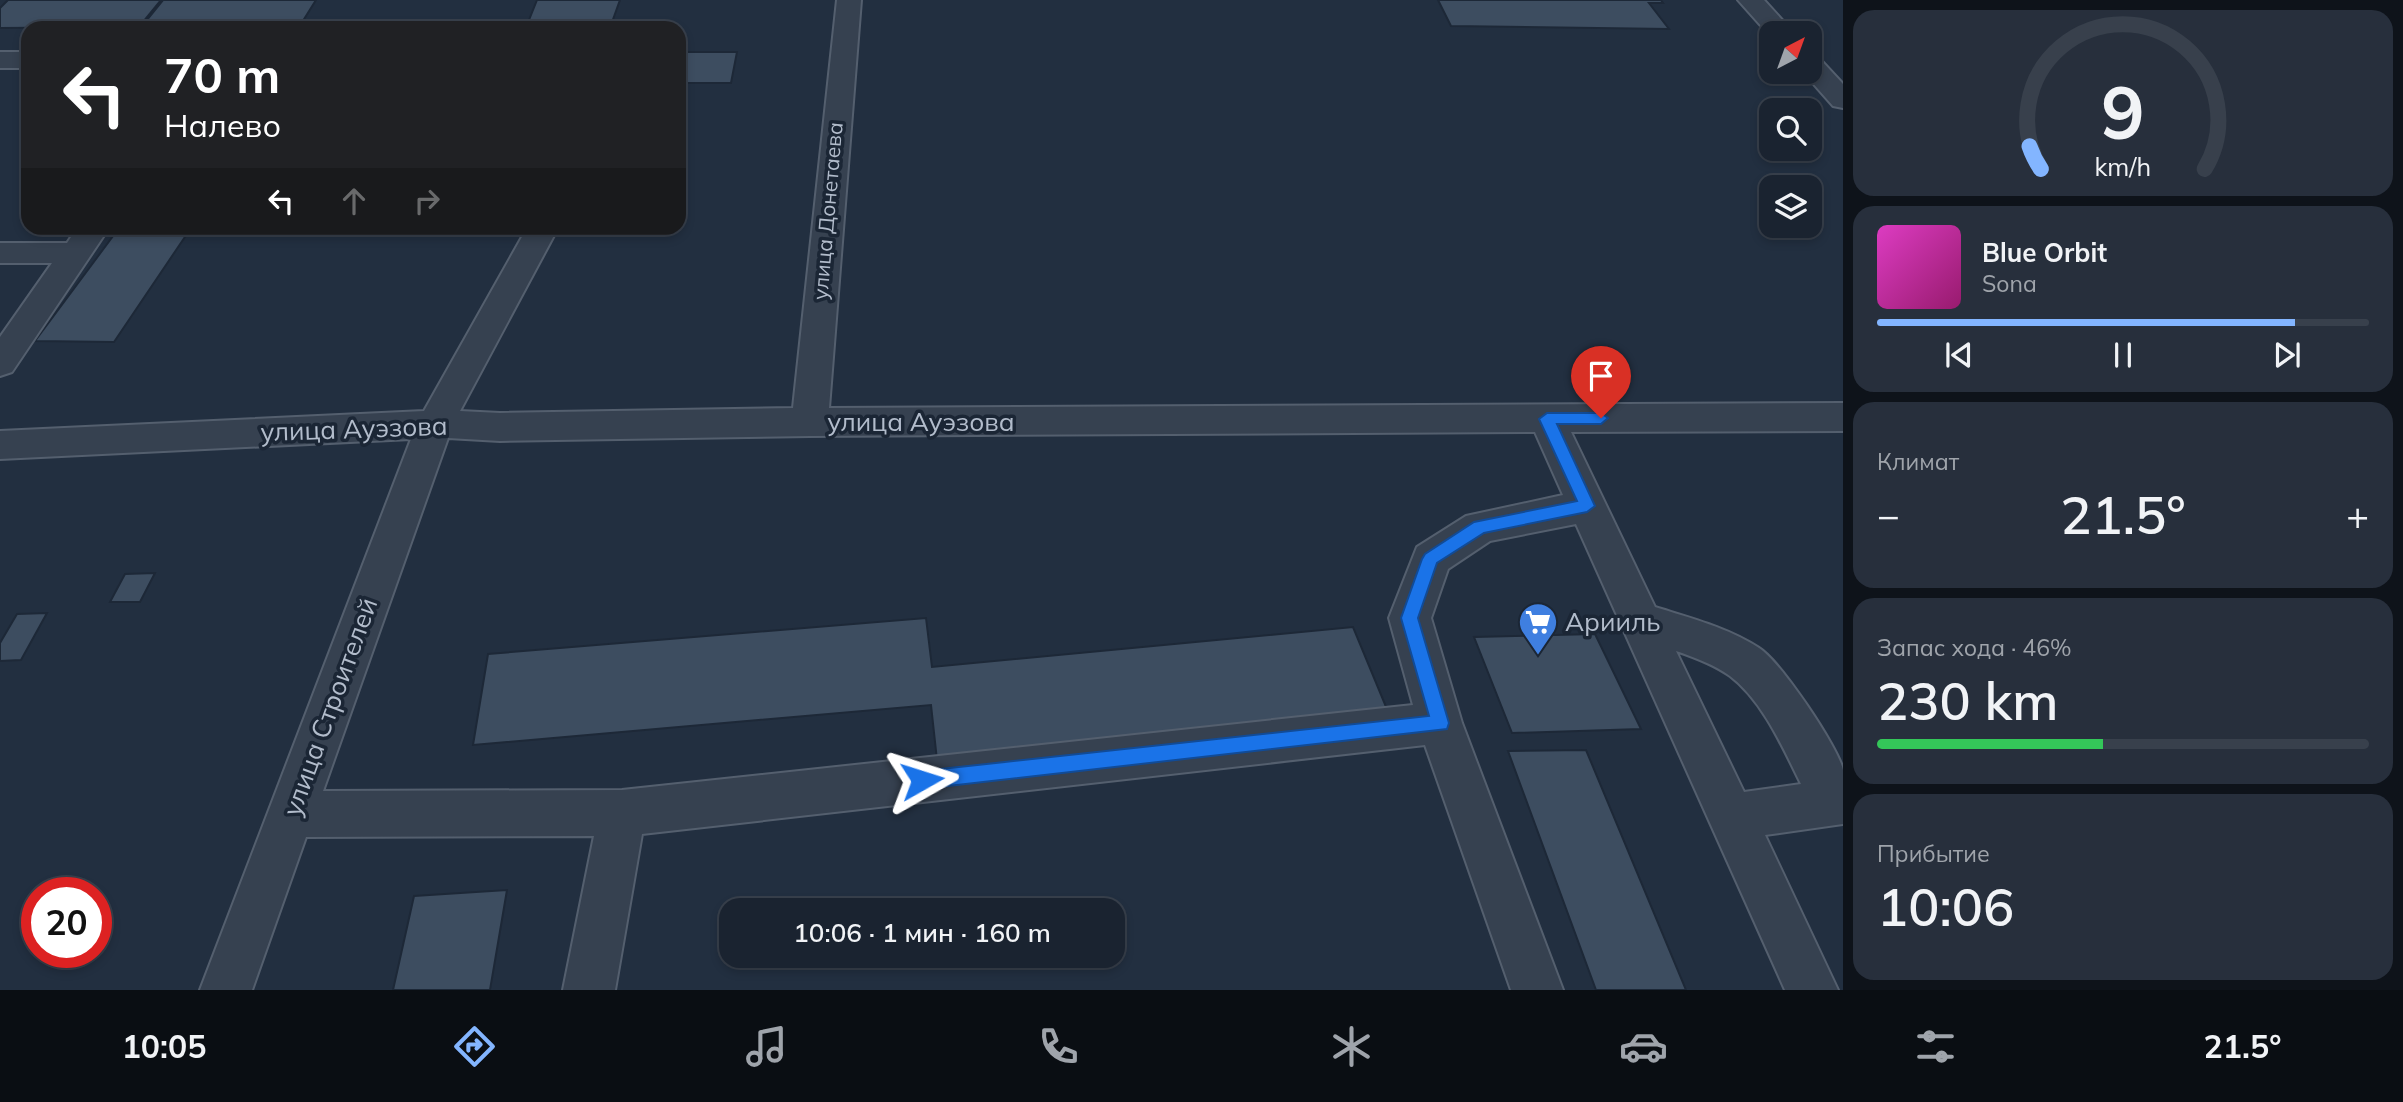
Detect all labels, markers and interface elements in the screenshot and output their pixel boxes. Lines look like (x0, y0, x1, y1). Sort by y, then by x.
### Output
north arrow (1759, 21, 1822, 84)
map controls (1759, 21, 1822, 238)
text: 70 m (164, 44, 280, 105)
icon: left (49, 49, 140, 140)
text: 9 (2101, 66, 2145, 157)
button: search (1759, 98, 1822, 161)
text: Налево (164, 105, 281, 145)
street label: улица Донетаева (806, 121, 848, 301)
text: km/h (2095, 151, 2151, 182)
button: layers (1759, 175, 1822, 238)
icon: left (262, 182, 300, 220)
icon: ahead (335, 182, 373, 220)
icon: right (408, 182, 446, 220)
text: Blue Orbit (1982, 236, 2107, 269)
text: Sona (1982, 269, 2037, 298)
icon: previous (1940, 336, 1978, 374)
icon: pause (2104, 336, 2142, 374)
icon: next (2268, 336, 2306, 374)
pin (1571, 346, 1631, 418)
icon: arrive (1582, 357, 1620, 395)
street label: улица Ауэзова (827, 405, 1015, 438)
street label: улица Ауэзова (260, 409, 448, 448)
text: Климат (1877, 447, 1959, 476)
text: 21.5° (2060, 482, 2186, 547)
text: − (1877, 491, 1900, 539)
text: + (2346, 491, 2369, 539)
street label: улица Строителей (275, 593, 384, 821)
supermarket icon: Арииль (1517, 601, 1559, 656)
place label: Арииль (1565, 605, 1660, 638)
text: Запас хода · 46% (1877, 633, 2072, 662)
text: 230 km (1877, 668, 2058, 733)
position arrow (885, 743, 959, 817)
text: Прибытие (1877, 839, 1990, 868)
text: 10:06 (1877, 874, 2014, 939)
speed limit sign: 20 (21, 877, 112, 968)
text: 10:06 · 1 мин · 160 m (793, 916, 1051, 949)
icon: directions (450, 1022, 499, 1071)
icon: music (742, 1022, 791, 1071)
icon: phone (1034, 1022, 1083, 1071)
icon: climate (1327, 1022, 1376, 1071)
icon: car (1619, 1022, 1668, 1071)
icon: filters (1911, 1022, 1960, 1071)
text: 10:05 (122, 1026, 206, 1066)
text: 21.5° (2204, 1026, 2281, 1066)

